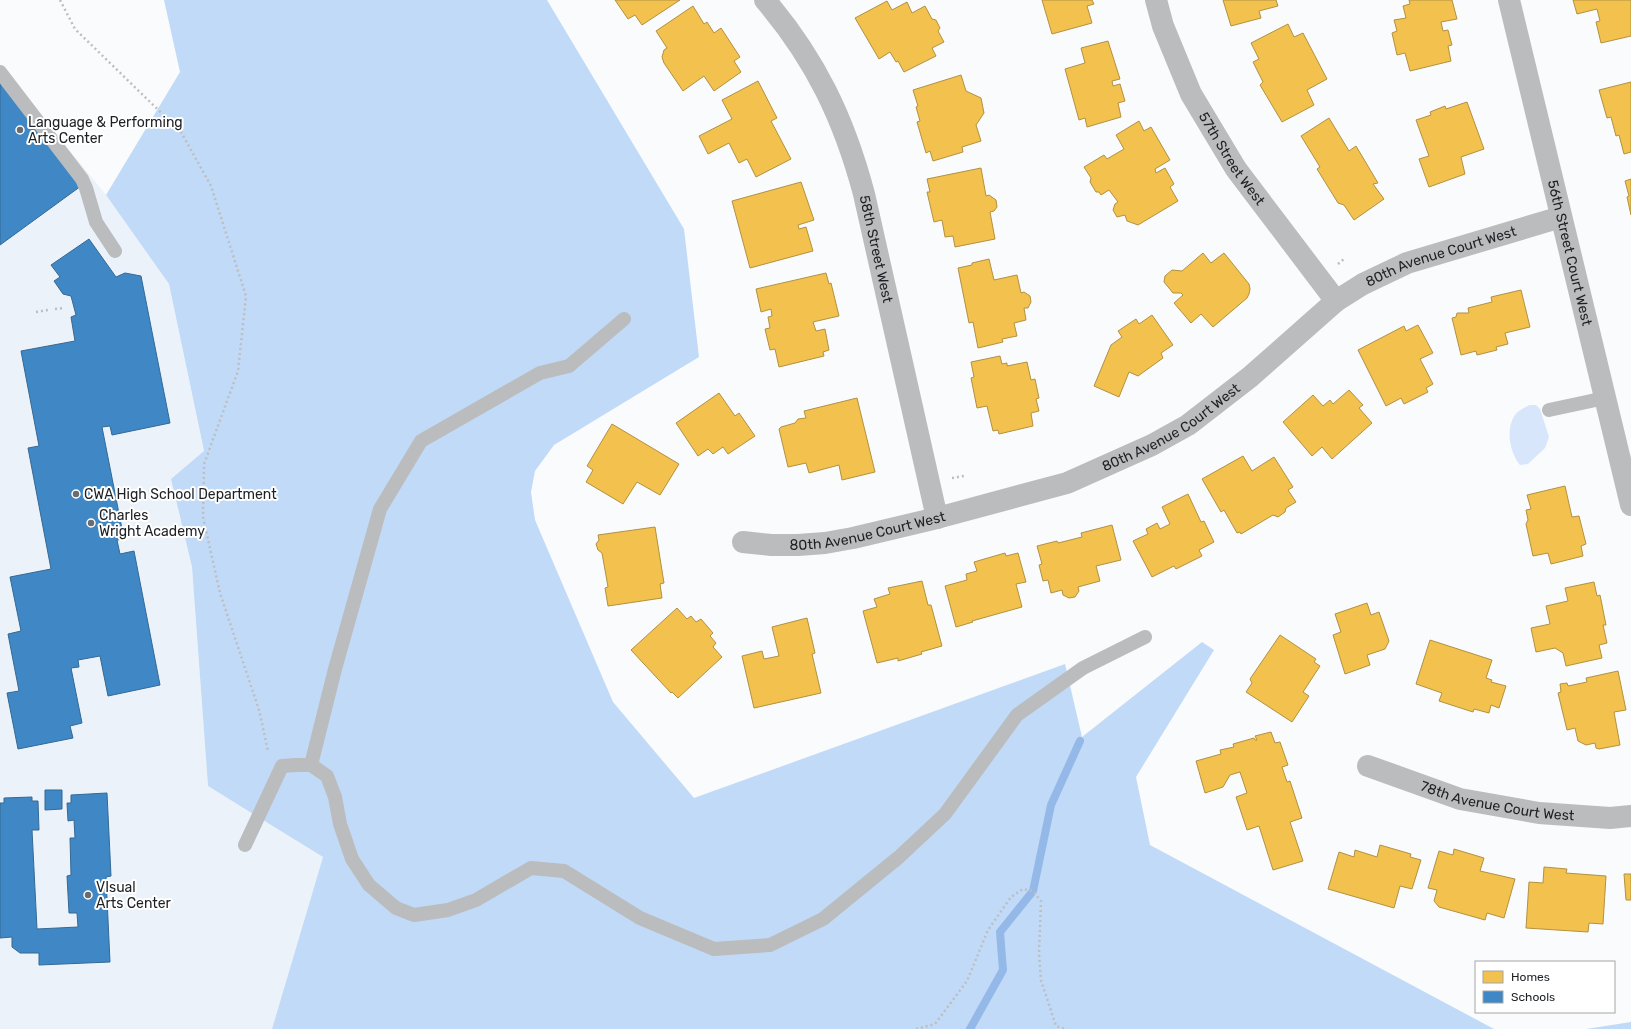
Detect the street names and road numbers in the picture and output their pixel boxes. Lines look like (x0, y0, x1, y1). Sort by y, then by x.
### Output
street label: 57th Street West (1195, 109, 1269, 209)
street label: 56th Street Court West (1544, 178, 1596, 328)
street label: 58th Street West (856, 193, 897, 305)
street label: 80th Avenue Court West (1363, 222, 1519, 290)
street label: 80th Avenue Court West (1099, 379, 1244, 475)
street label: 80th Avenue Court West (790, 508, 948, 554)
street label: 78th Avenue Court West (1418, 777, 1575, 824)

